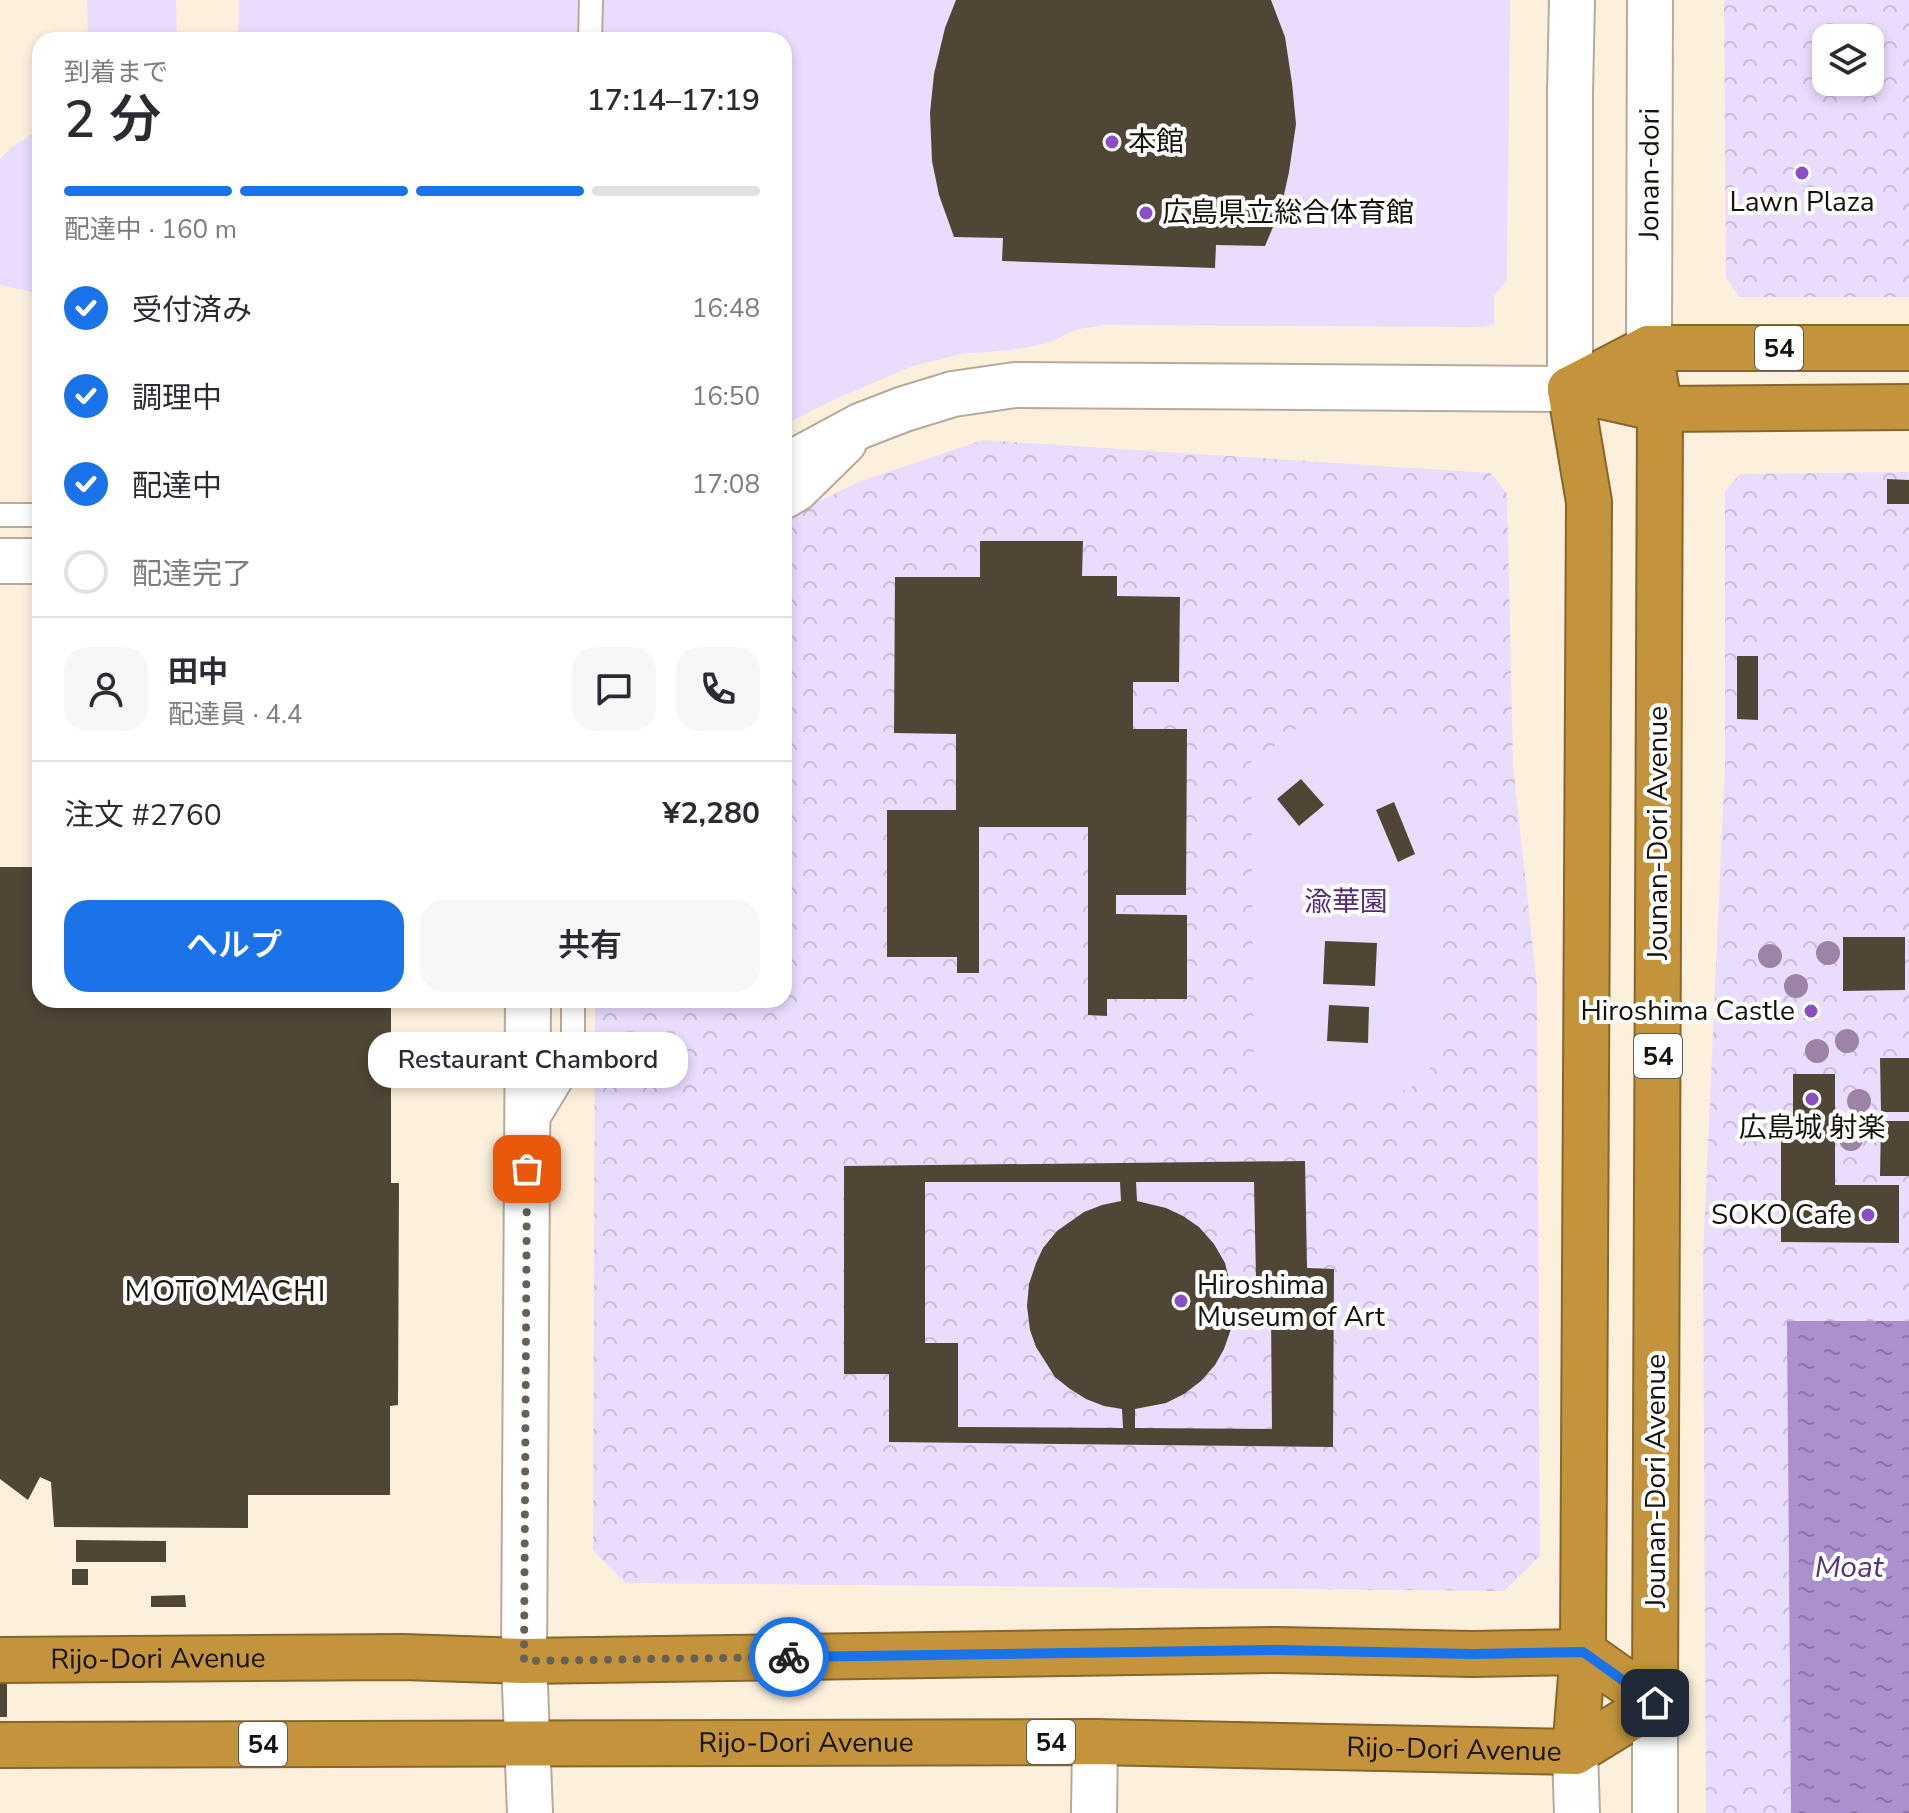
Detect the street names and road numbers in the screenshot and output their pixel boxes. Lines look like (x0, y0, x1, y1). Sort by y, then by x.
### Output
street label: Jonan-dori (1630, 108, 1669, 241)
road number: 54 (1755, 326, 1803, 370)
street label: Jounan-Dori Avenue (1639, 706, 1677, 961)
road number: 54 (1634, 1034, 1682, 1078)
street label: Jounan-Dori Avenue (1637, 1354, 1675, 1609)
street label: Rijo-Dori Avenue (50, 1639, 266, 1679)
road number: 54 (1027, 1720, 1075, 1764)
road number: 54 (239, 1722, 287, 1766)
street label: Rijo-Dori Avenue (698, 1723, 914, 1762)
street label: Rijo-Dori Avenue (1346, 1728, 1562, 1771)

